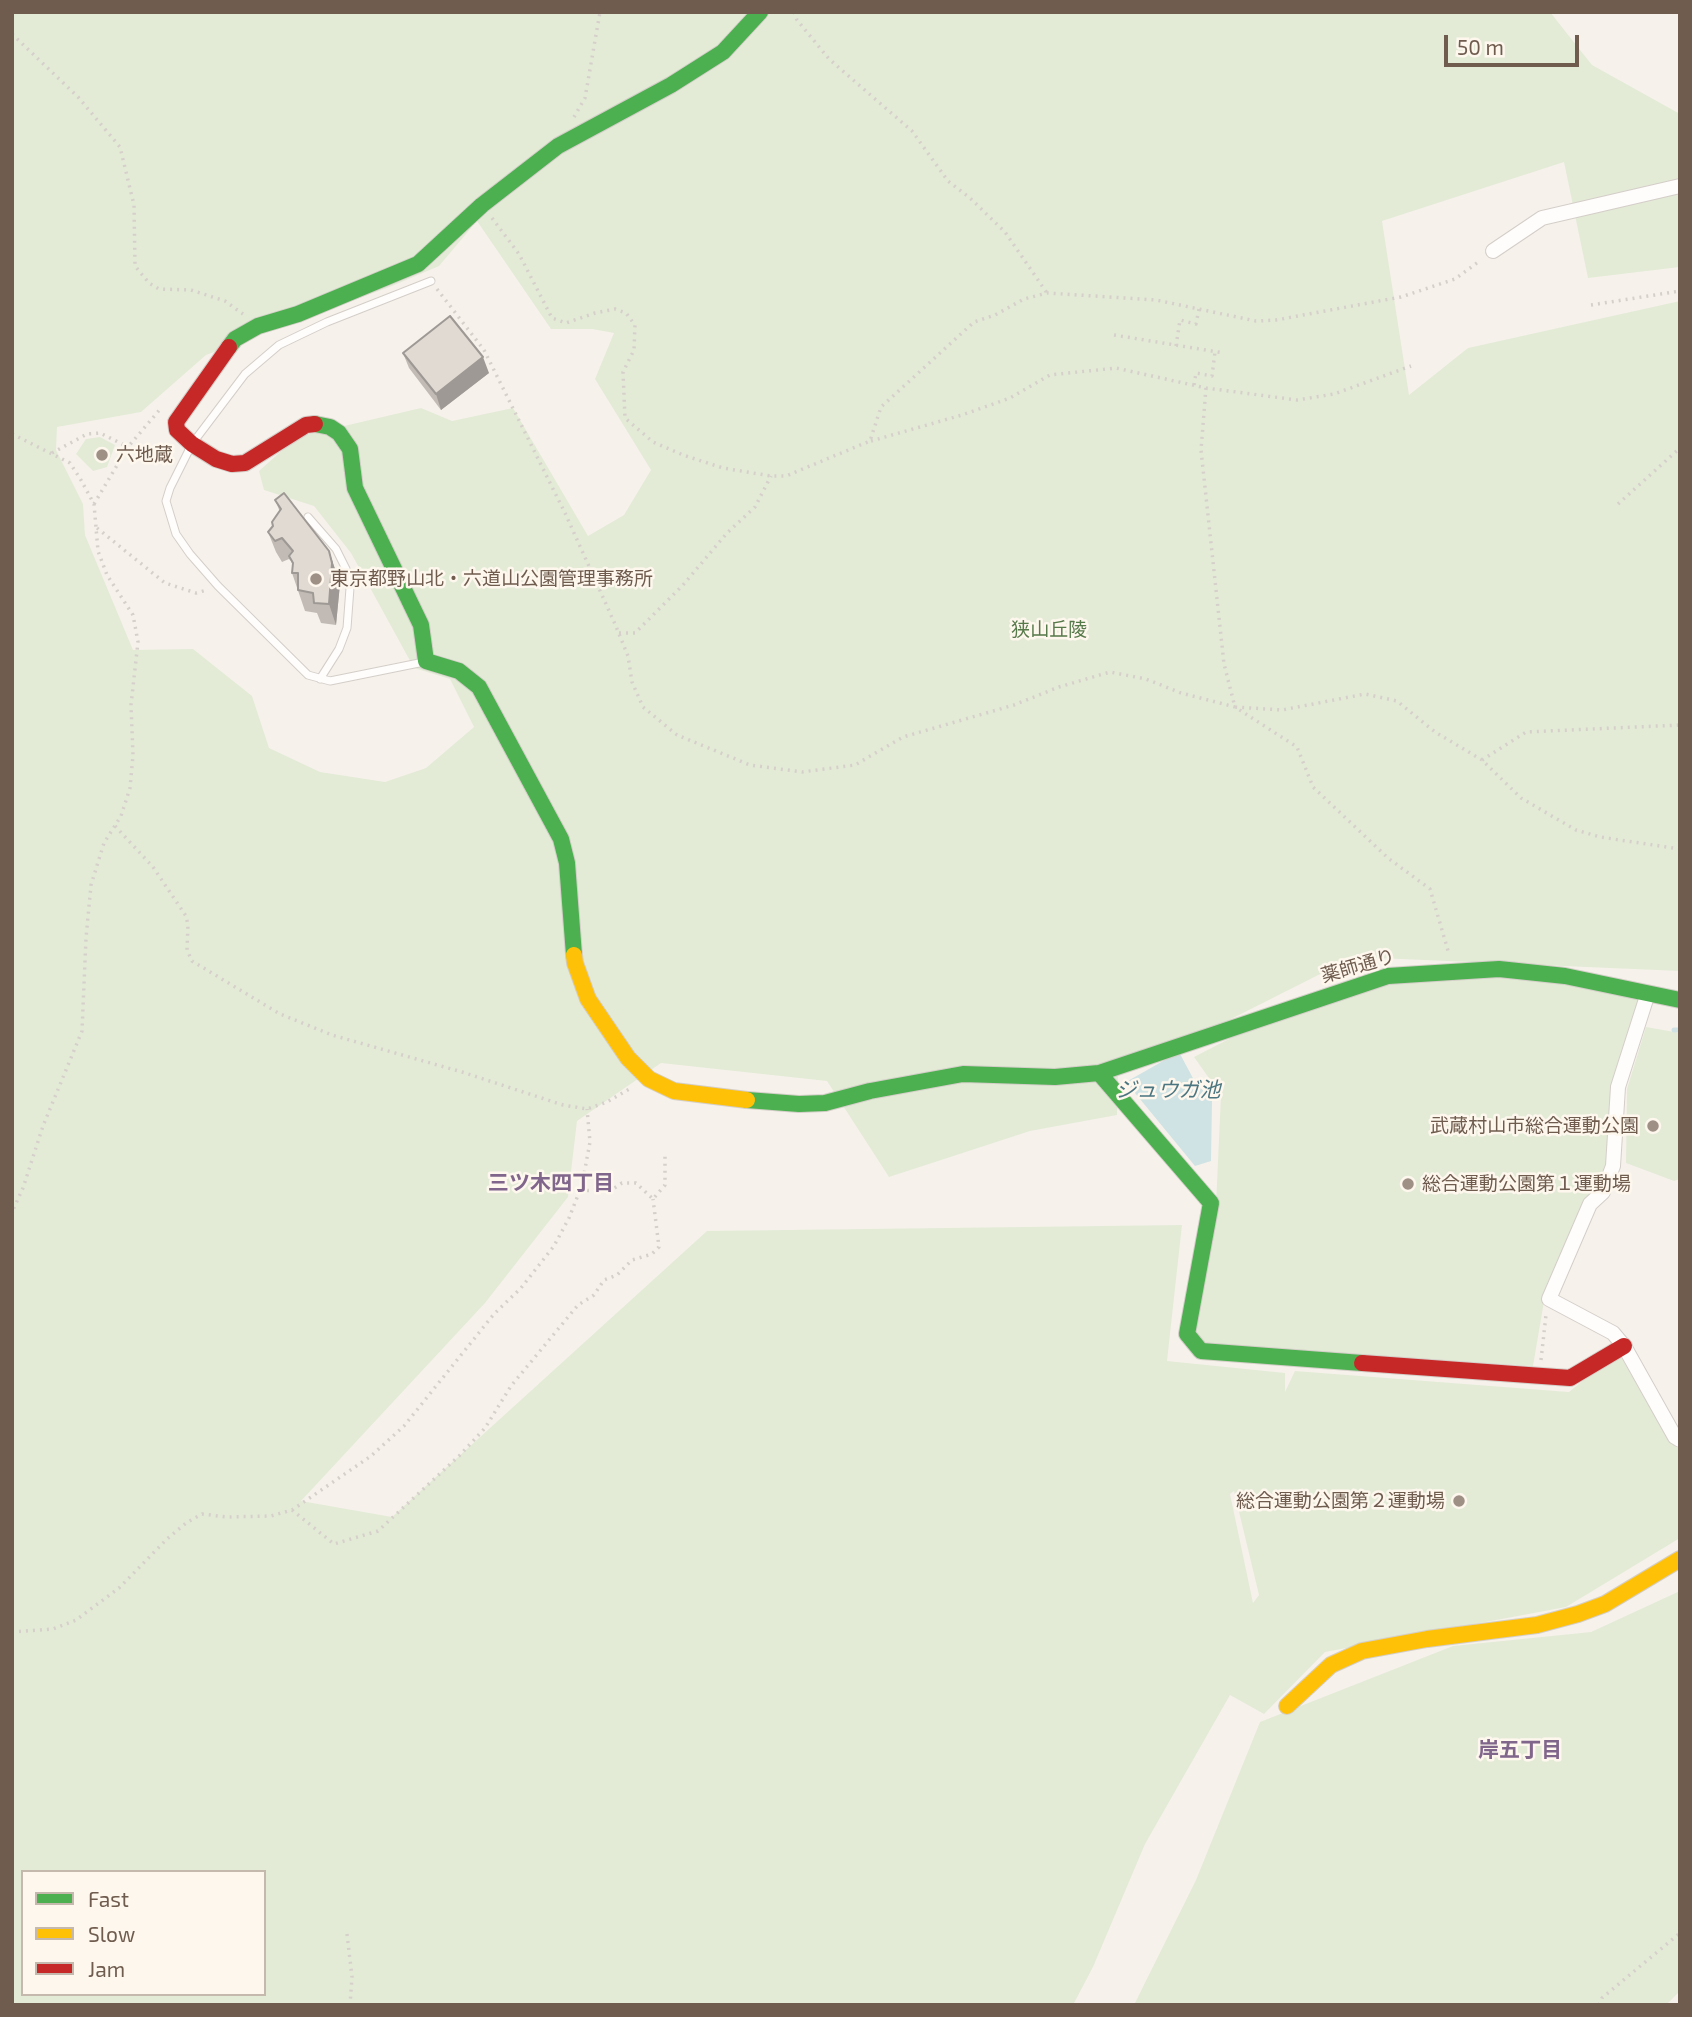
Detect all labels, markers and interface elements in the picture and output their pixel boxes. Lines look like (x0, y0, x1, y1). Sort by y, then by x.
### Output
scale bar (1447, 21, 1582, 65)
text: 50 m (1457, 34, 1504, 59)
place label: 六地蔵 (116, 444, 173, 466)
marker: 六地蔵 (94, 447, 110, 463)
place label: 東京都野山北・六道山公園管理事務所 (330, 568, 653, 590)
marker: 東京都野山北・六道山公園管理事務所 (308, 571, 324, 587)
park label: 狭山丘陵 (1011, 619, 1087, 641)
street label: 薬師通り (1318, 945, 1398, 987)
water label: ジュウガ池 (1116, 1077, 1220, 1103)
place label: 武蔵村山市総合運動公園 (1430, 1115, 1639, 1137)
marker: 武蔵村山市総合運動公園 (1645, 1118, 1661, 1134)
district label: 三ツ木四丁目 (488, 1170, 614, 1196)
place label: 総合運動公園第１運動場 (1422, 1173, 1631, 1195)
marker: 総合運動公園第１運動場 (1400, 1176, 1416, 1192)
place label: 総合運動公園第２運動場 (1236, 1490, 1445, 1512)
marker: 総合運動公園第２運動場 (1451, 1493, 1467, 1509)
district label: 岸五丁目 (1478, 1737, 1562, 1763)
legend (21, 1870, 266, 1996)
text: Fast (88, 1886, 129, 1911)
text: Slow (88, 1921, 135, 1946)
text: Jam (88, 1956, 125, 1981)

